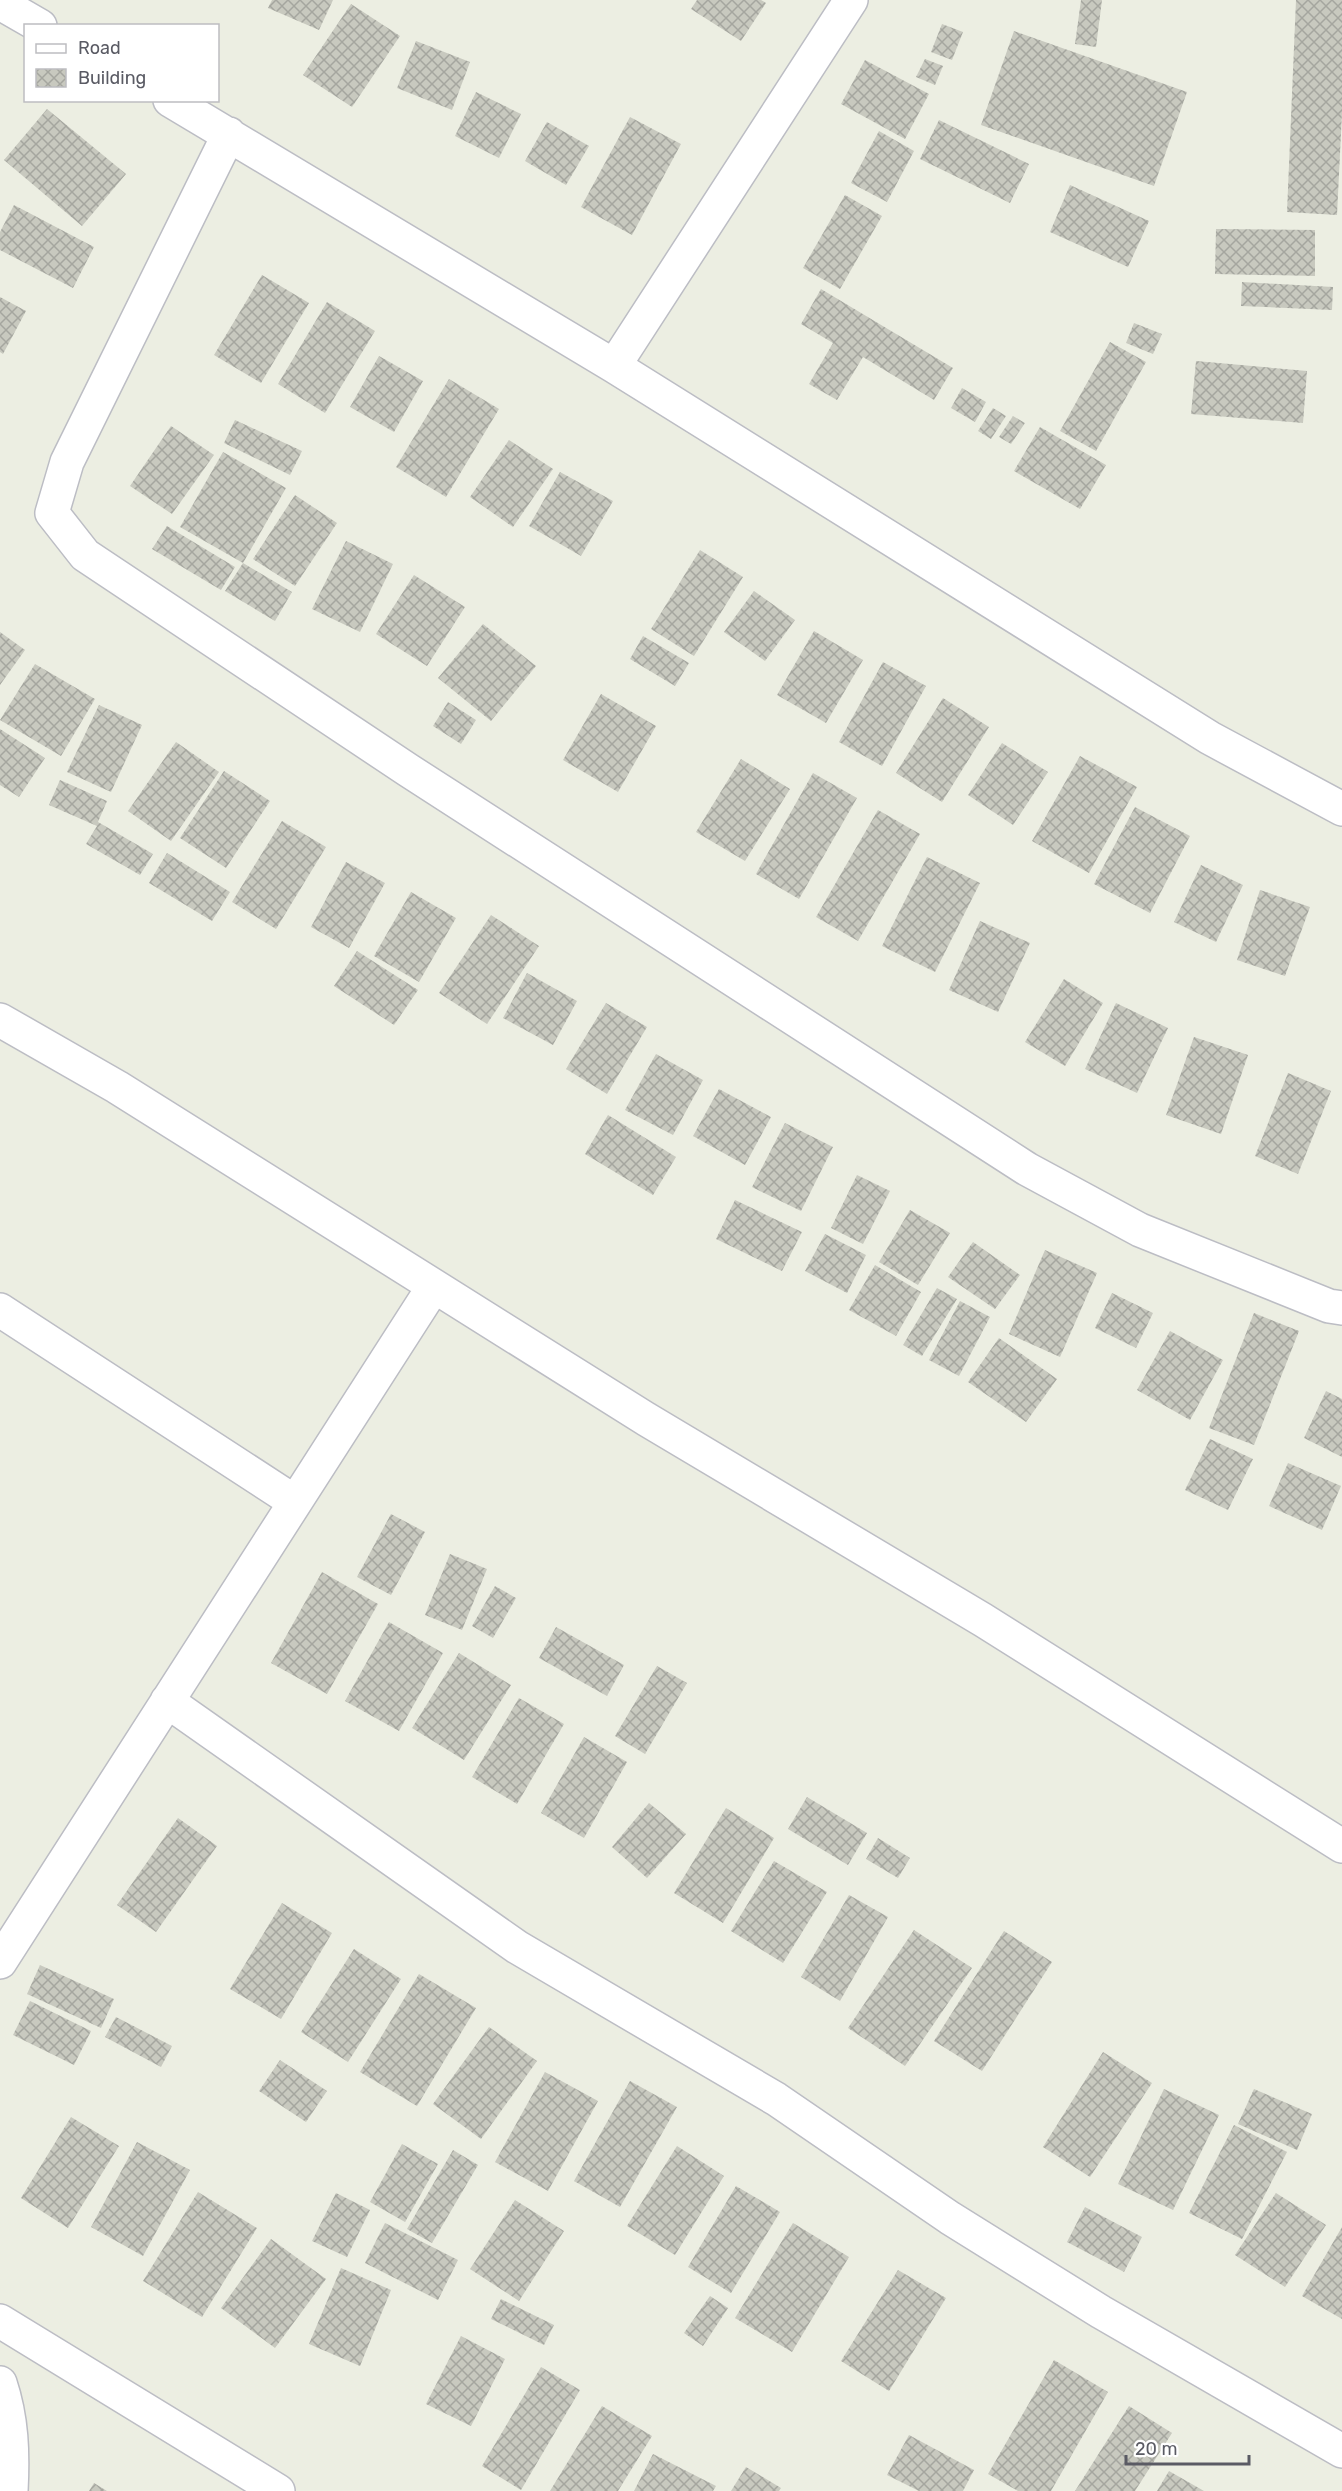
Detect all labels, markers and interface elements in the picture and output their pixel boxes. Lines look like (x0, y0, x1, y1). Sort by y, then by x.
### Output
legend (24, 24, 219, 102)
text: Road (78, 37, 121, 59)
text: Building (78, 67, 146, 89)
scale bar (1126, 2428, 1249, 2466)
text: 20 m (1135, 2438, 1177, 2460)

